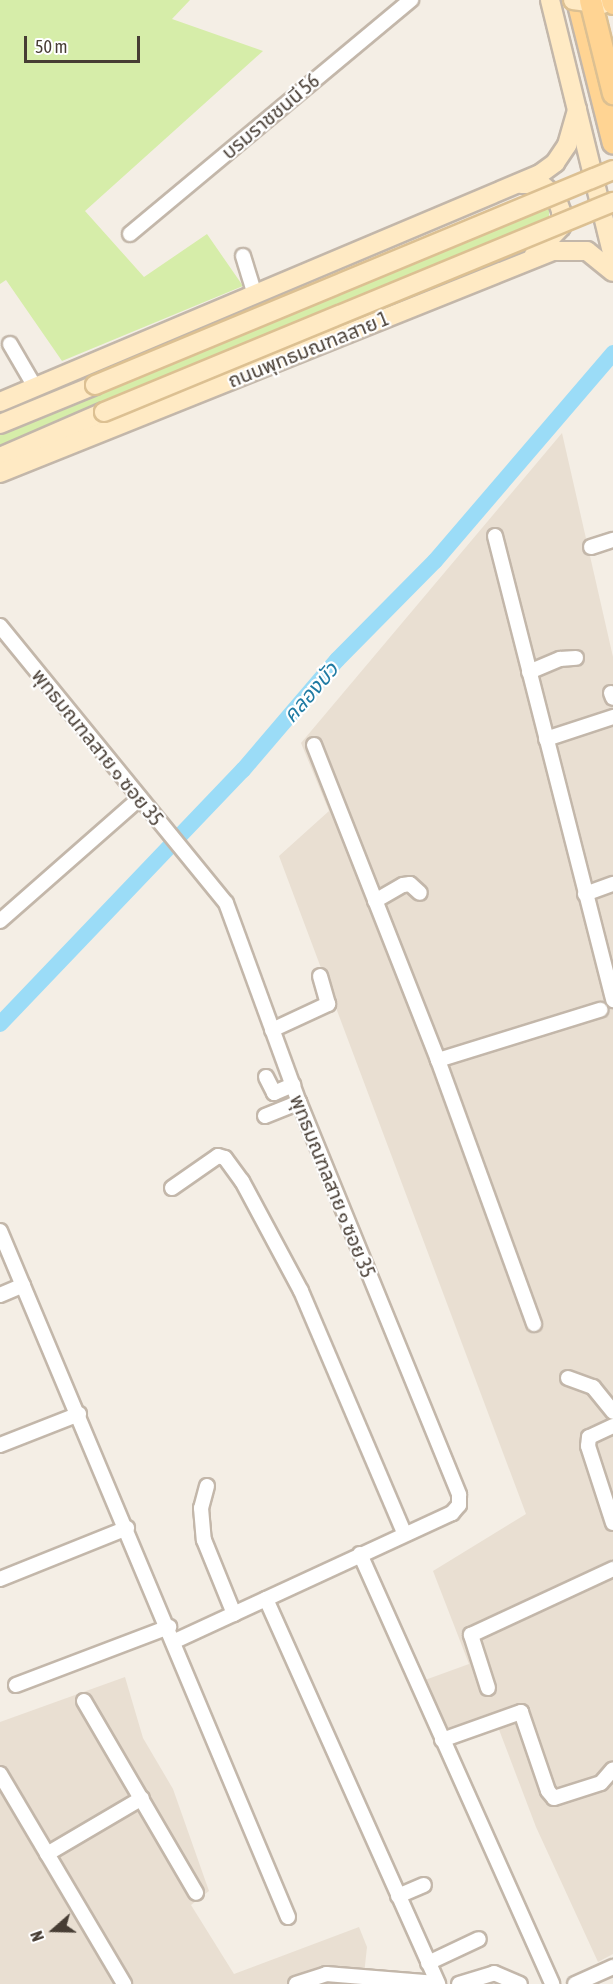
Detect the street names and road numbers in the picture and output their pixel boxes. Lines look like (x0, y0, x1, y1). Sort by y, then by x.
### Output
street label: บรมราชชนนี 56 (216, 68, 324, 164)
street label: ถนนพุทธมณฑลสาย 1 (224, 306, 392, 392)
street label: พุทธมณฑลสาย ๑ ซอย 35 (27, 664, 169, 830)
street label: พุทธมณฑลสาย ๑ ซอย 35 (285, 1091, 381, 1281)

